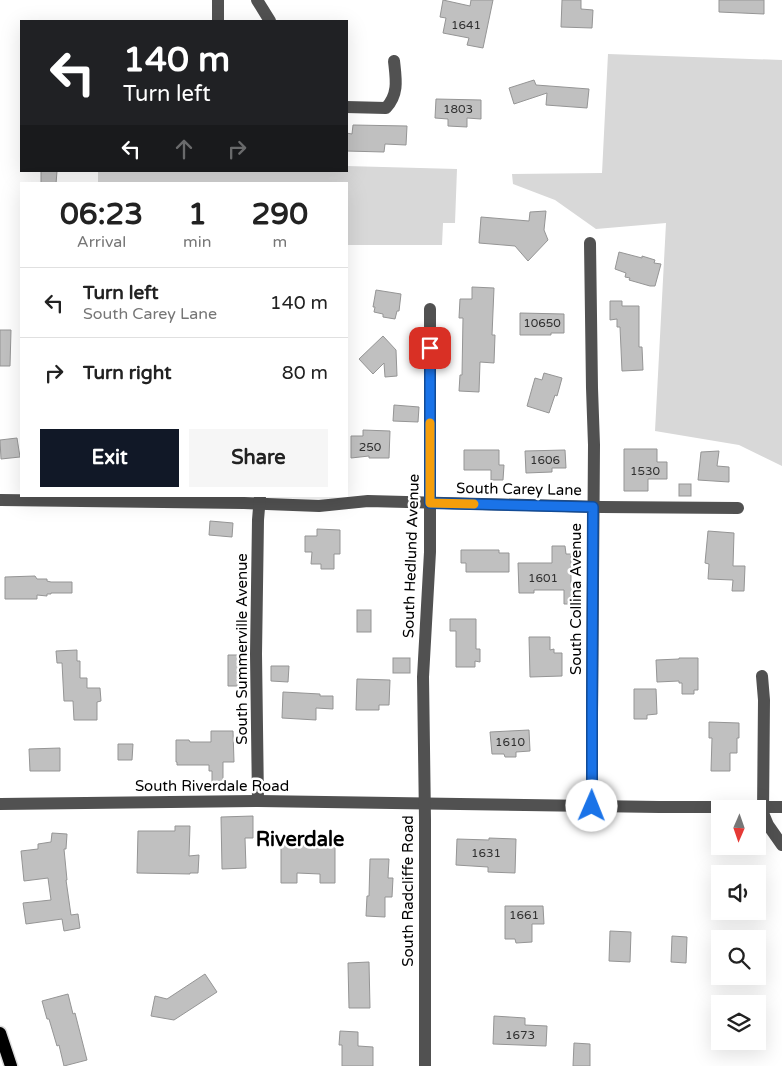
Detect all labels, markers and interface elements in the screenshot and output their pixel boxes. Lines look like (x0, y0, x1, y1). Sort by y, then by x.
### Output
house number: 1641 (451, 18, 481, 32)
text: 140 m (123, 39, 230, 81)
icon: left (40, 40, 105, 105)
text: Turn left (123, 81, 211, 107)
house number: 1803 (443, 102, 473, 116)
icon: left (117, 135, 145, 163)
icon: ahead (170, 135, 198, 163)
icon: right (223, 135, 251, 163)
text: 06:23 (60, 196, 143, 233)
text: 1 (188, 196, 207, 233)
text: 290 (252, 196, 308, 233)
text: Arrival (77, 232, 126, 252)
text: min (183, 232, 212, 252)
text: m (272, 232, 287, 252)
text: Turn left (83, 282, 159, 304)
icon: left (40, 289, 68, 317)
text: 140 m (270, 292, 328, 314)
text: South Carey Lane (83, 304, 217, 324)
house number: 10650 (523, 316, 561, 330)
pin (409, 327, 451, 369)
icon: arrive (416, 334, 444, 362)
icon: right (40, 359, 68, 387)
text: Turn right (83, 362, 171, 384)
text: 80 m (282, 362, 328, 384)
button: Exit (40, 429, 179, 487)
button: Share (189, 429, 328, 487)
house number: 250 (359, 440, 382, 454)
house number: 1606 (530, 453, 560, 467)
house number: 1530 (630, 464, 661, 478)
street label: South Hedlund Avenue (399, 474, 423, 638)
street label: South Carey Lane (456, 479, 582, 499)
street label: South Collina Avenue (567, 523, 585, 675)
street label: South Summerville Avenue (233, 553, 251, 745)
house number: 1601 (528, 571, 558, 585)
house number: 1610 (495, 735, 526, 749)
street label: South Riverdale Road (135, 777, 289, 795)
position arrow (565, 779, 617, 831)
north arrow (711, 800, 766, 855)
map controls (711, 800, 766, 1050)
street label: South Radcliffe Road (399, 815, 417, 967)
district label: Riverdale (256, 828, 344, 852)
house number: 1631 (471, 846, 501, 860)
button: sound (711, 865, 766, 920)
house number: 1661 (509, 908, 539, 922)
button: search (711, 930, 766, 985)
button: layers (711, 995, 766, 1050)
house number: 1673 (505, 1028, 535, 1042)

